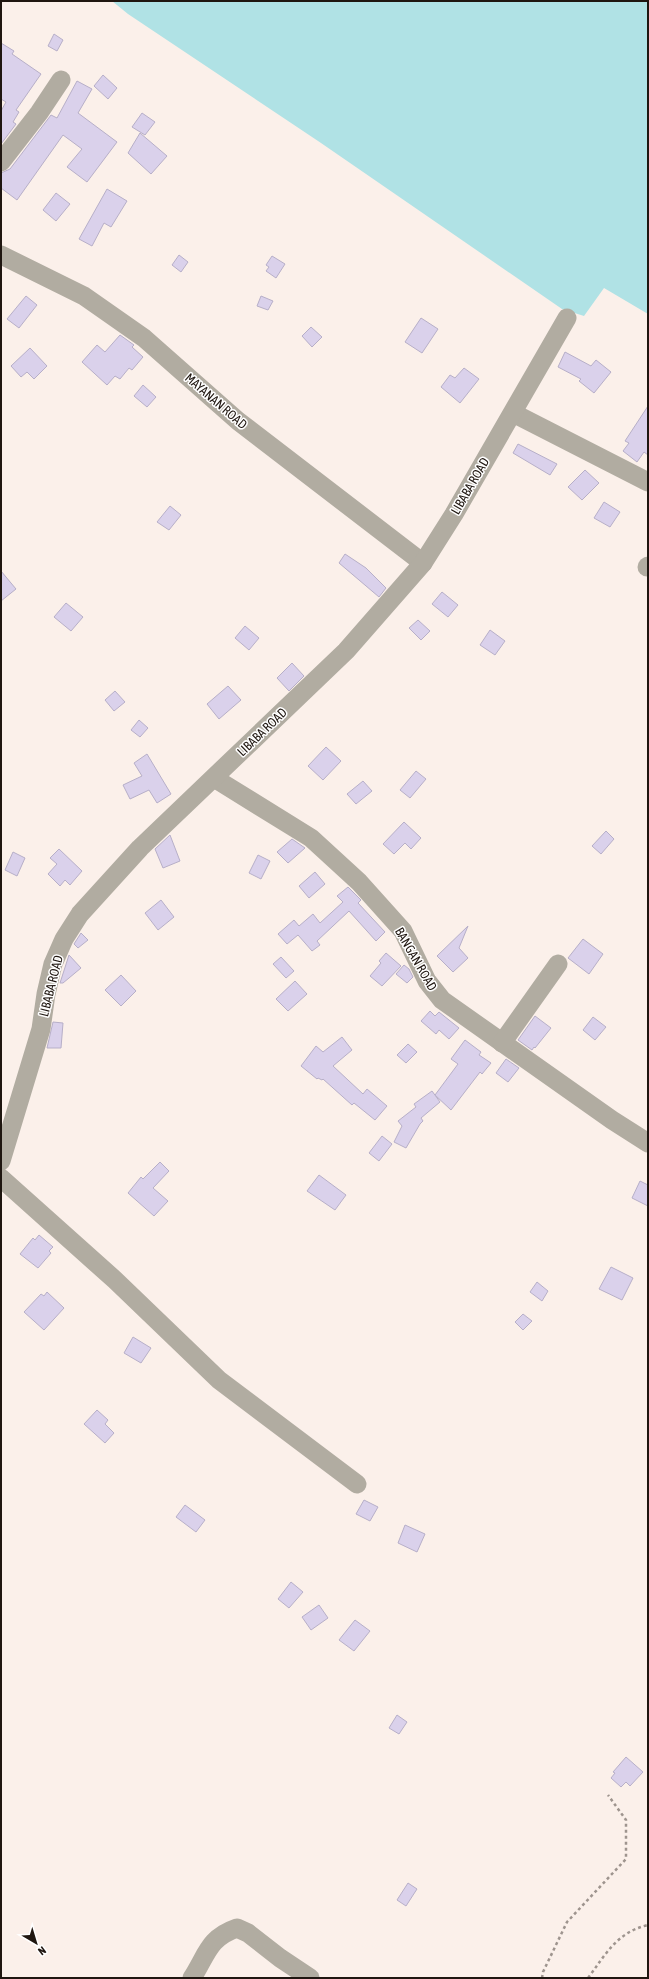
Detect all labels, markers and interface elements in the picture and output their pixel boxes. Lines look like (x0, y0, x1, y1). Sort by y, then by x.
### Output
street label: MAYANAN ROAD (182, 370, 250, 432)
street label: LIBABA ROAD (448, 455, 492, 517)
street label: LIBABA ROAD (234, 705, 290, 759)
street label: BANGAN ROAD (392, 925, 440, 993)
street label: LIBABA ROAD (36, 954, 66, 1018)
north arrow (16, 1923, 56, 1963)
text: N (36, 1944, 48, 1958)

